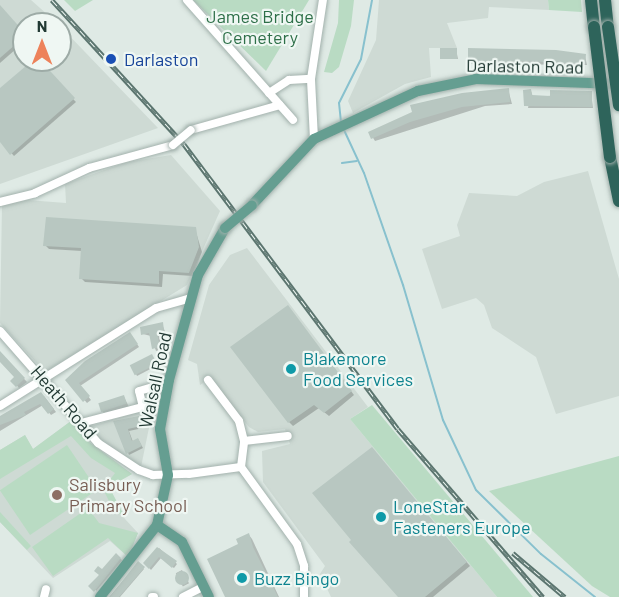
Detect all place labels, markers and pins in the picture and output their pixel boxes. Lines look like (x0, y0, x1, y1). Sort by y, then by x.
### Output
place label: Darlaston (124, 48, 199, 70)
marker: Darlaston (102, 50, 120, 68)
place label: Blakemore Food Services (303, 348, 413, 391)
marker: Blakemore Food Services (284, 362, 298, 376)
place label: Salisbury Primary School (69, 474, 187, 516)
marker: Salisbury Primary School (50, 488, 64, 502)
place label: LoneStar Fasteners Europe (393, 496, 531, 538)
marker: LoneStar Fasteners Europe (374, 510, 388, 524)
place label: Buzz Bingo (254, 567, 339, 589)
marker: Buzz Bingo (235, 571, 249, 585)

